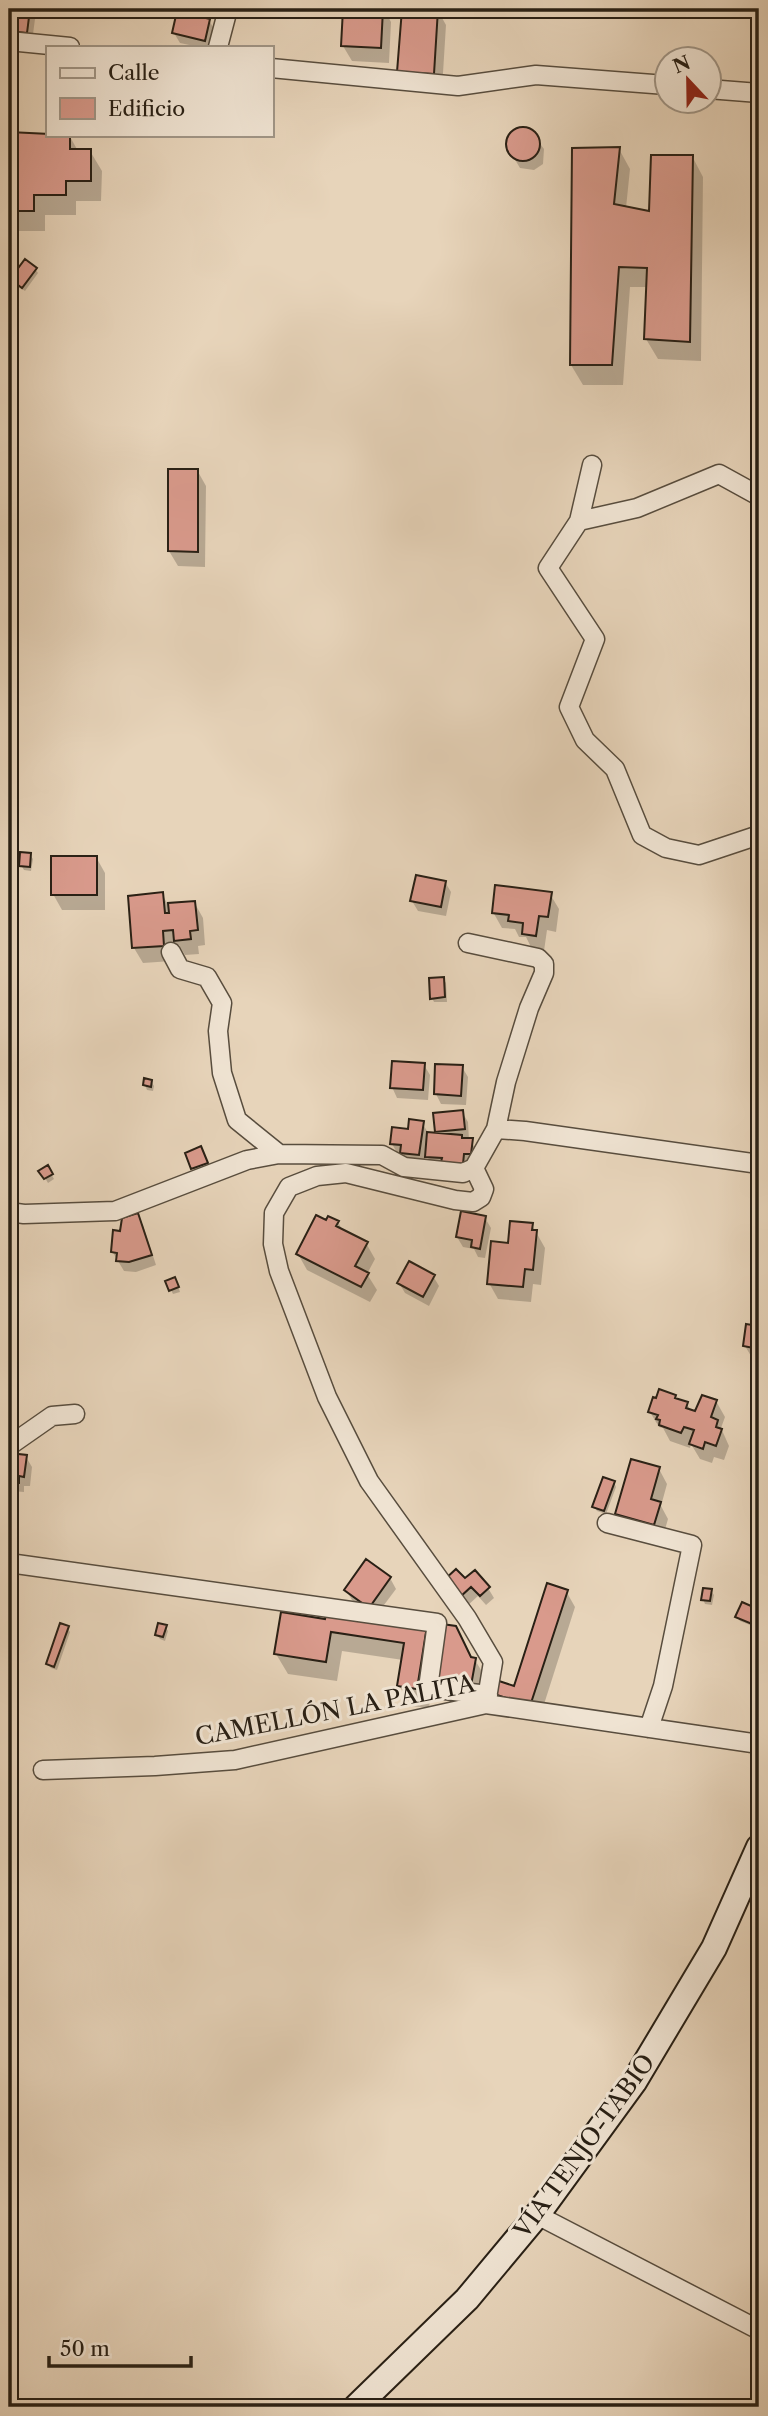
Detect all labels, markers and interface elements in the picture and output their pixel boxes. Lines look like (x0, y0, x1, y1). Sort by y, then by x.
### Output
legend (46, 46, 273, 136)
north arrow (652, 46, 722, 116)
text: N (670, 51, 694, 78)
text: Calle (108, 60, 160, 85)
text: Edificio (108, 96, 185, 121)
street label: CAMELLÓN LA PALITA (192, 1667, 479, 1751)
street label: VÍA TENJO-TABIO (506, 2048, 661, 2244)
scale bar (49, 2325, 191, 2369)
text: 50 m (60, 2336, 110, 2361)

